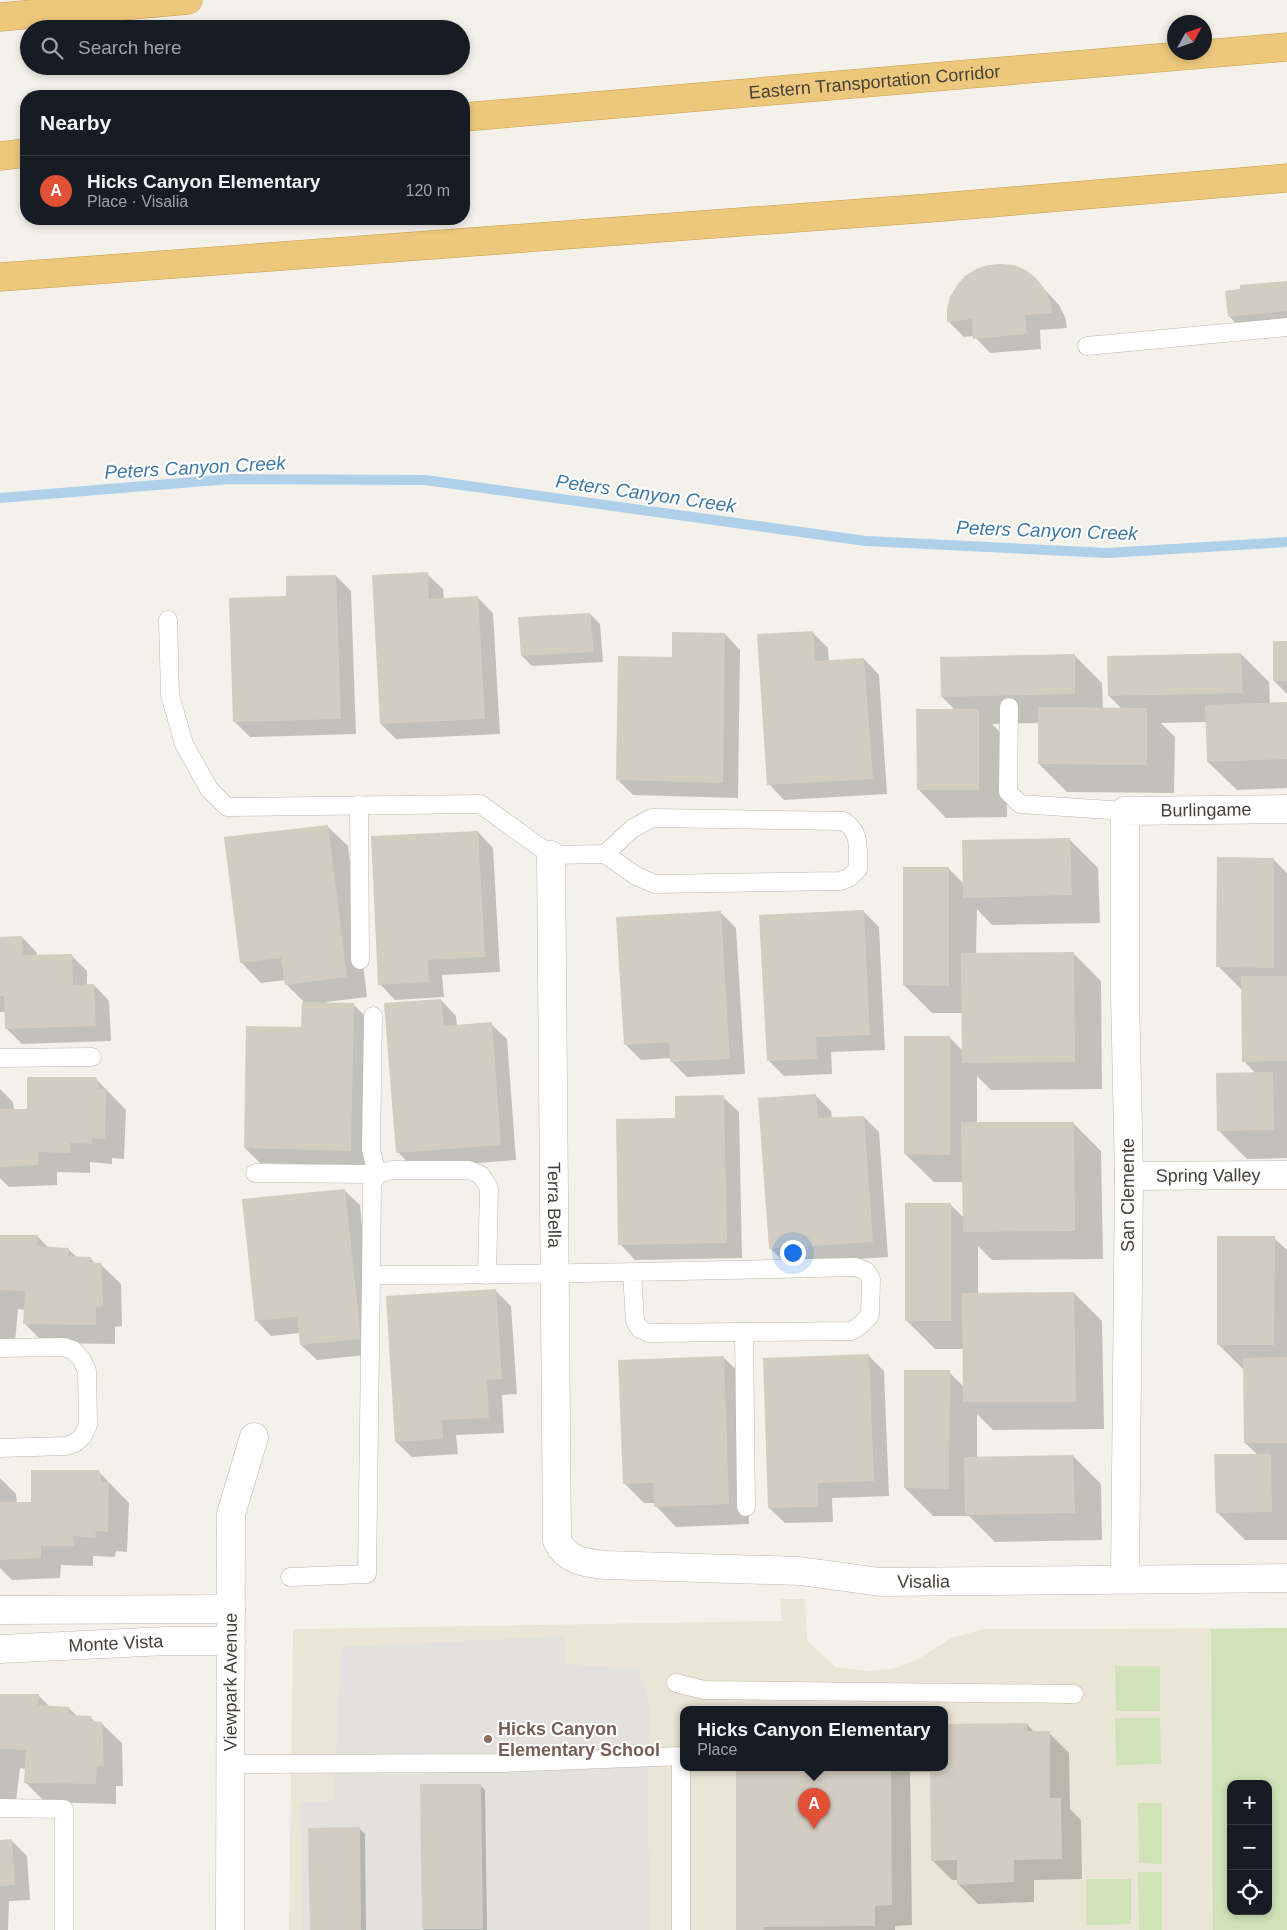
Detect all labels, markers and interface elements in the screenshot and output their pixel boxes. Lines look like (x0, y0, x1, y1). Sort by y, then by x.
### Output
north arrow (1167, 15, 1212, 60)
search box (20, 20, 470, 75)
icon: search (38, 34, 66, 62)
text: Search here (78, 37, 182, 58)
street label: Eastern Transportation Corridor (748, 61, 1001, 103)
text: Nearby (40, 111, 111, 134)
text: Hicks Canyon Elementary (87, 171, 320, 192)
text: A (50, 182, 62, 199)
text: 120 m (406, 182, 450, 199)
text: Place · Visalia (87, 193, 188, 210)
water label: Peters Canyon Creek (104, 452, 288, 483)
water label: Peters Canyon Creek (555, 470, 739, 517)
water label: Peters Canyon Creek (956, 517, 1140, 544)
street label: Burlingame (1160, 799, 1252, 821)
street label: San Clemente (1118, 1138, 1138, 1252)
street label: Terra Bella (544, 1162, 564, 1249)
street label: Spring Valley (1156, 1165, 1260, 1186)
your location (780, 1240, 806, 1266)
street label: Visalia (897, 1571, 951, 1592)
street label: Viewpark Avenue (220, 1613, 241, 1751)
street label: Monte Vista (68, 1631, 165, 1656)
popup (680, 1706, 948, 1771)
place label: Hicks Canyon Elementary School (498, 1719, 660, 1760)
text: Hicks Canyon Elementary (697, 1719, 931, 1740)
marker: Hicks Canyon Elementary School (482, 1733, 494, 1745)
text: Place (697, 1741, 737, 1758)
map controls (1227, 1780, 1272, 1915)
button: + (1227, 1780, 1272, 1825)
pin: A (798, 1788, 830, 1829)
button: − (1227, 1825, 1272, 1870)
button: locate (1227, 1870, 1272, 1915)

